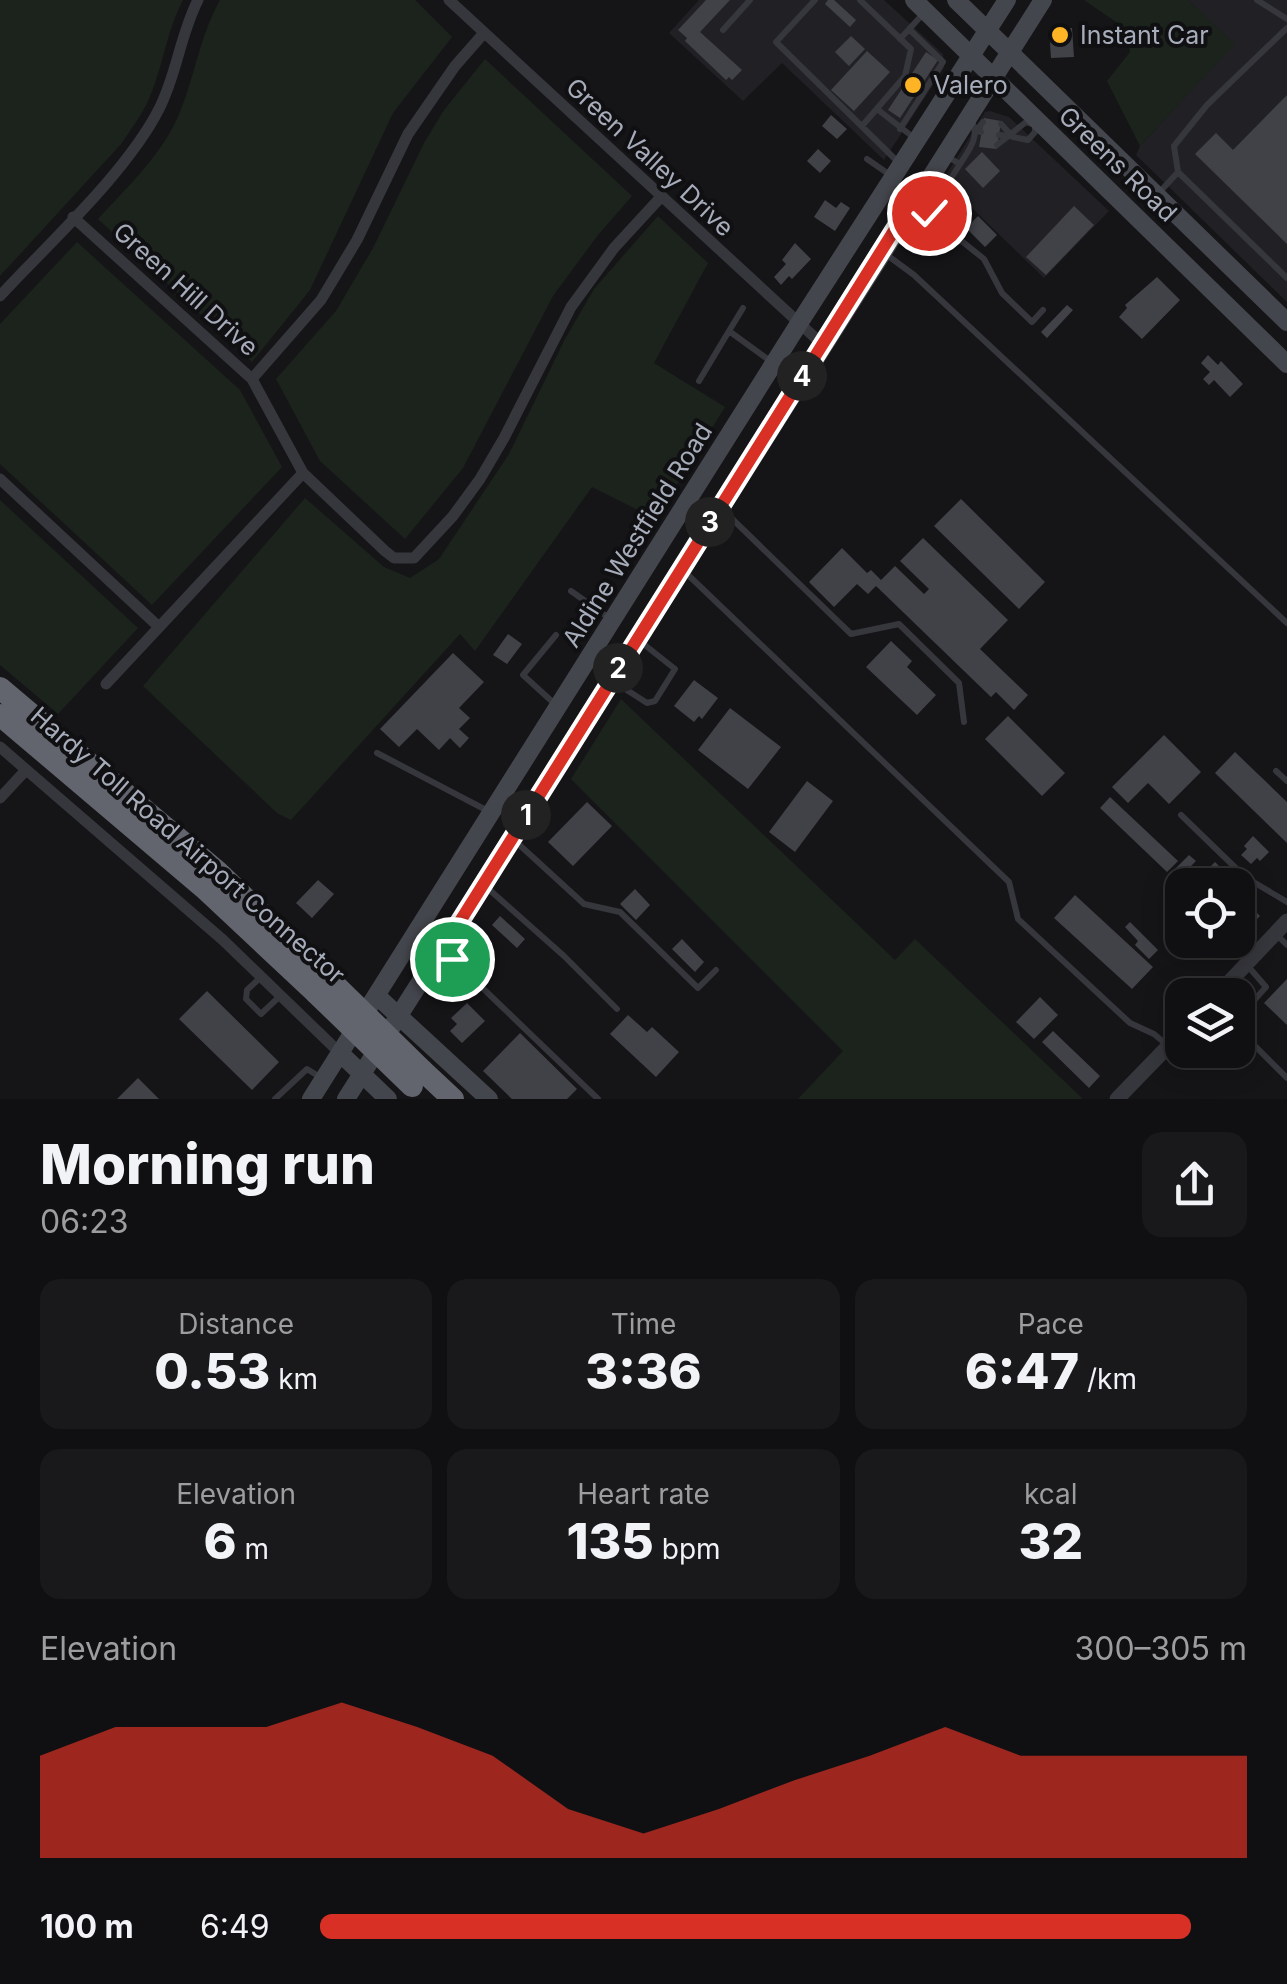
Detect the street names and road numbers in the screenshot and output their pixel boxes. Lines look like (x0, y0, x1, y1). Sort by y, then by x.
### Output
street label: Green Valley Drive (560, 72, 740, 242)
street label: Greens Road (1053, 100, 1183, 228)
street label: Green Hill Drive (107, 216, 265, 362)
street label: Aldine Westfield Road (556, 418, 718, 652)
street label: Hardy Toll Road Airport Connector (25, 700, 351, 990)

